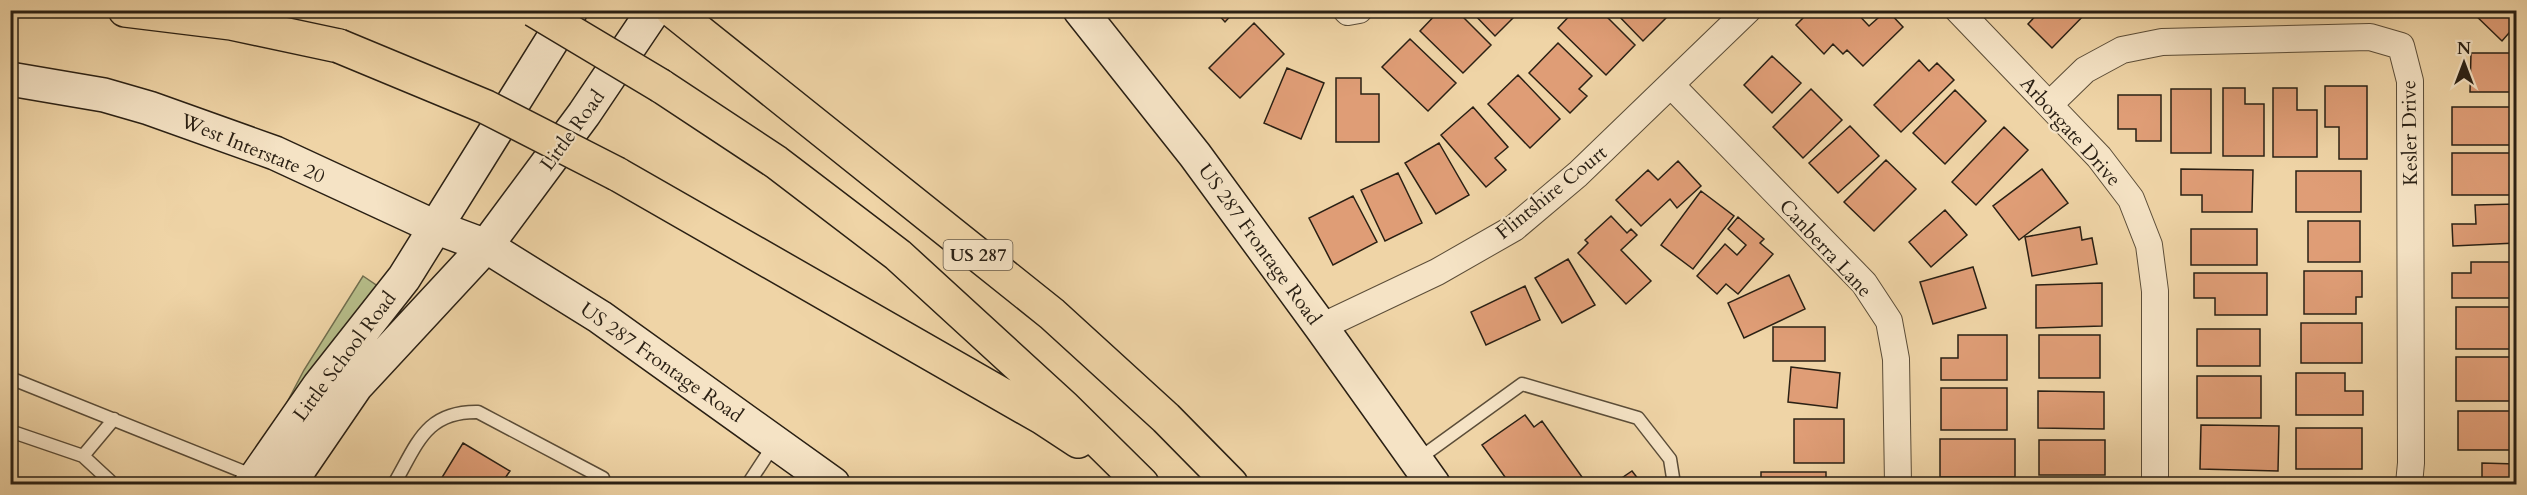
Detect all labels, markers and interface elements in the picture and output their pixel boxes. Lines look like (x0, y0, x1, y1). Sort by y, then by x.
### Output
north arrow (2434, 33, 2494, 93)
text: N (2457, 38, 2471, 60)
street label: Arborgate Drive (2014, 71, 2127, 192)
street label: Kesler Drive (2395, 80, 2424, 186)
street label: Little Road (534, 84, 611, 176)
street label: West Interstate 20 (176, 107, 329, 190)
street label: Flintshire Court (1490, 139, 1613, 246)
street label: US 287 Frontage Road (1192, 158, 1328, 331)
street label: Canberra Lane (1773, 193, 1878, 303)
road number: US 287 (944, 240, 1012, 270)
street label: Little School Road (287, 286, 402, 427)
street label: US 287 Frontage Road (575, 296, 749, 429)

